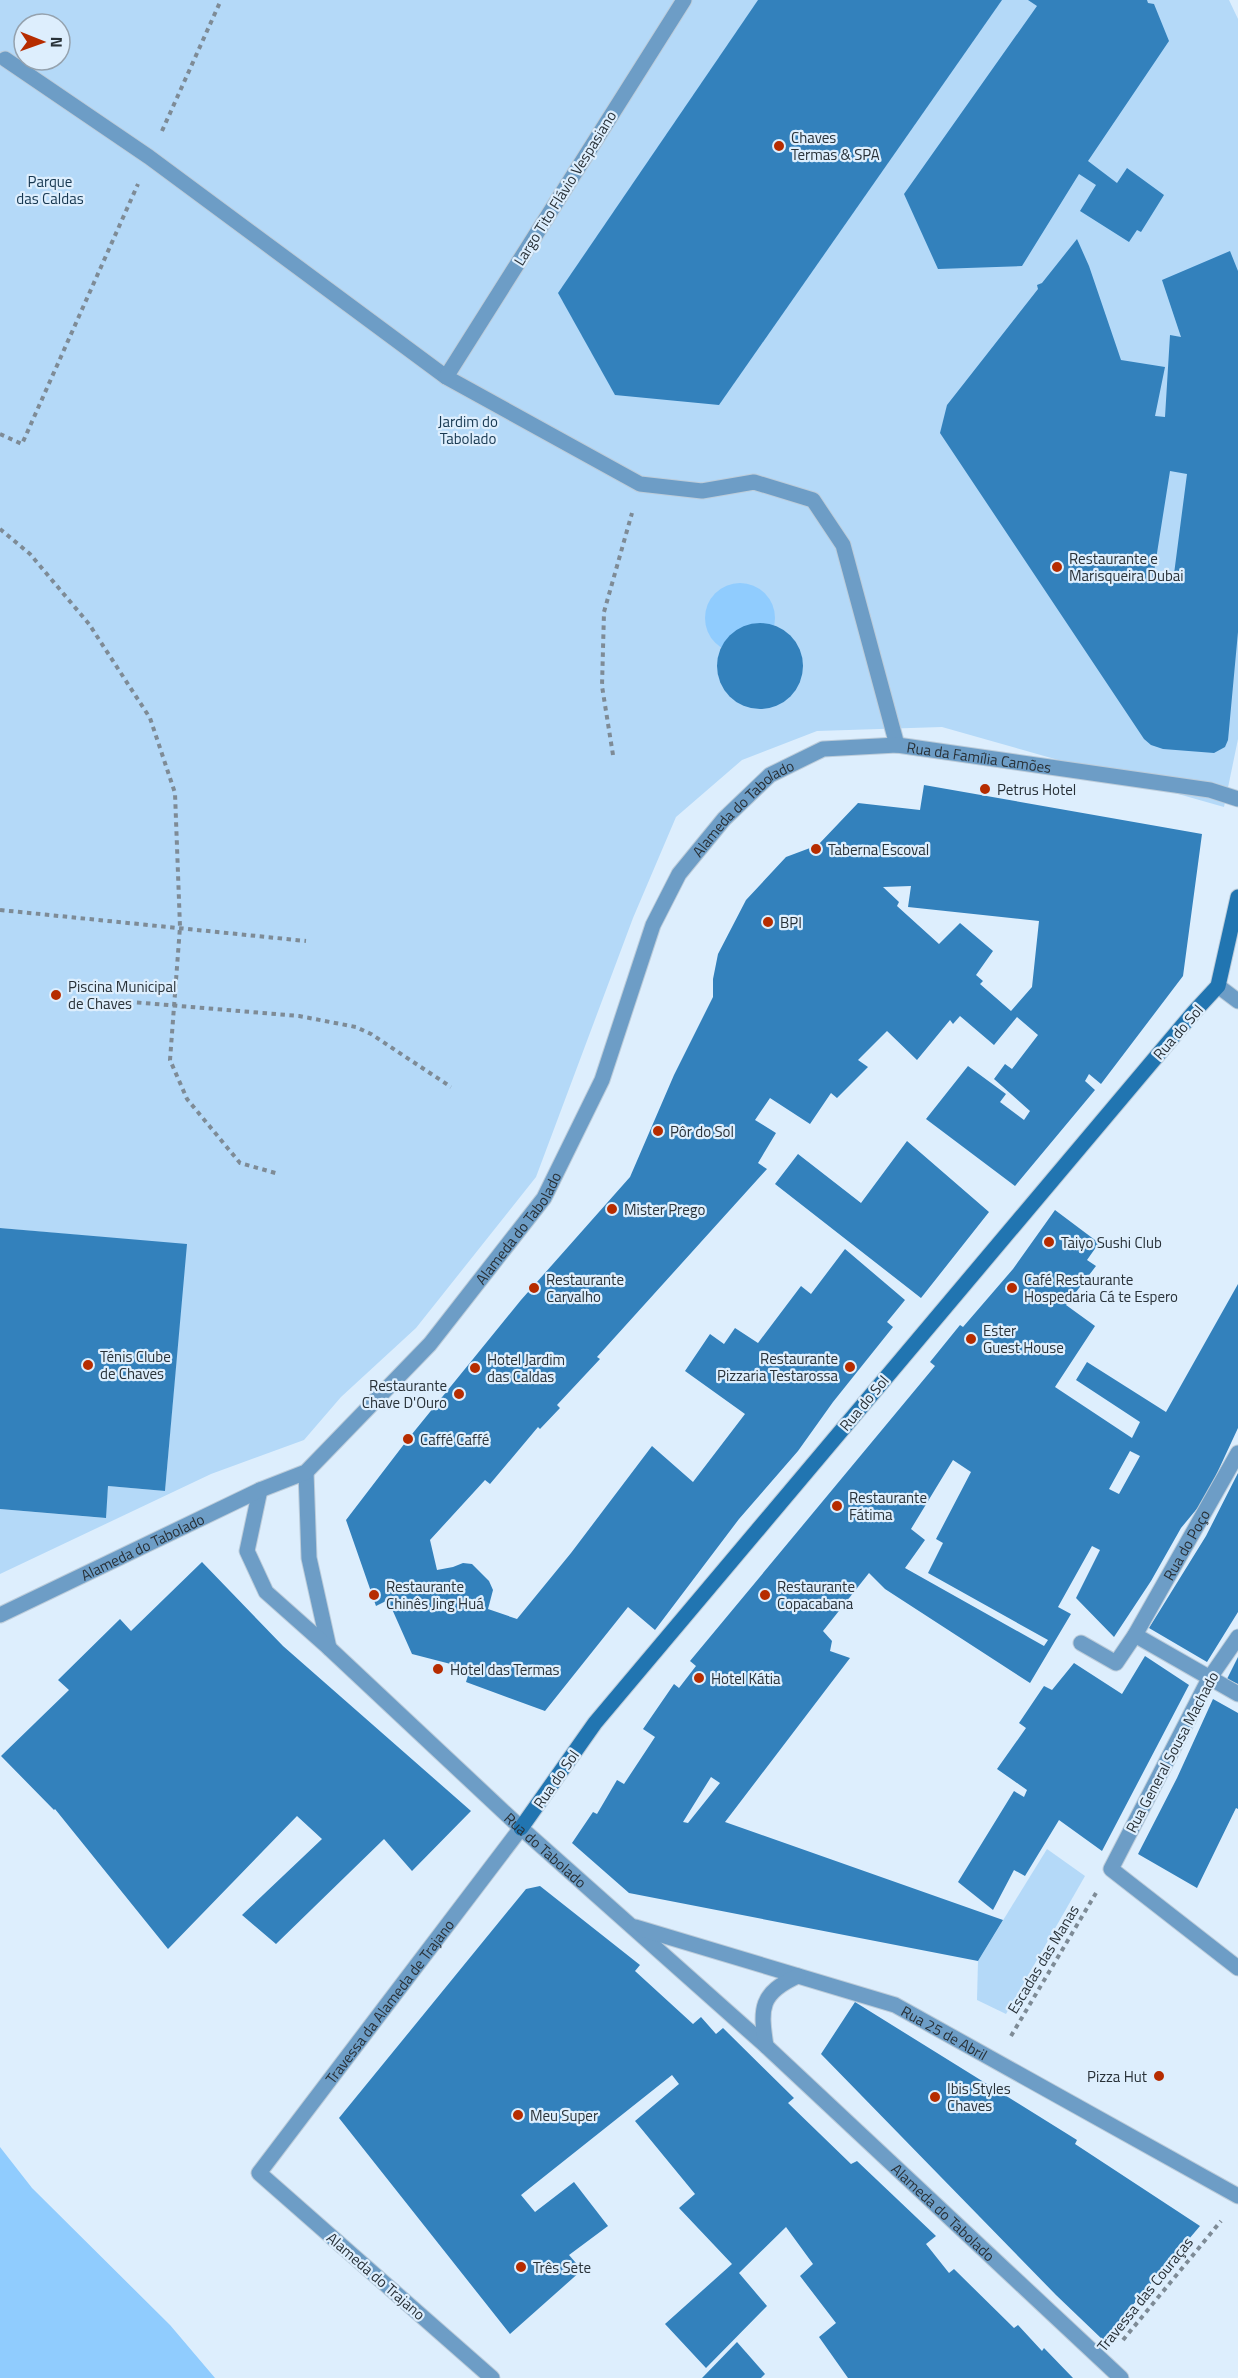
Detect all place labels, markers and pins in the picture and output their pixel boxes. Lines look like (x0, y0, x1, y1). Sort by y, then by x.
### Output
place label: Chaves Termas & SPA (791, 126, 880, 166)
marker: Chaves Termas & SPA (772, 139, 786, 153)
place label: Restaurante e Marisqueira Dubai (1069, 547, 1184, 587)
marker: Restaurante e Marisqueira Dubai (1050, 560, 1064, 574)
place label: Petrus Hotel (997, 778, 1076, 801)
marker: Petrus Hotel (978, 782, 992, 796)
place label: Taberna Escoval (828, 838, 929, 861)
marker: Taberna Escoval (809, 842, 823, 856)
place label: BPI (780, 911, 802, 934)
marker: BPI (761, 915, 775, 929)
place label: Piscina Municipal de Chaves (68, 975, 176, 1015)
marker: Piscina Municipal de Chaves (49, 988, 63, 1002)
place label: Pôr do Sol (670, 1120, 734, 1143)
marker: Pôr do Sol (651, 1124, 665, 1138)
place label: Mister Prego (624, 1198, 705, 1221)
marker: Mister Prego (605, 1202, 619, 1216)
place label: Taiyo Sushi Club (1061, 1231, 1162, 1254)
marker: Taiyo Sushi Club (1042, 1235, 1056, 1249)
place label: Restaurante Carvalho (546, 1268, 624, 1308)
place label: Café Restaurante Hospedaria Cá te Espero (1024, 1268, 1178, 1308)
marker: Restaurante Carvalho (527, 1281, 541, 1295)
marker: Café Restaurante Hospedaria Cá te Espero (1005, 1281, 1019, 1295)
place label: Ester Guest House (983, 1319, 1064, 1359)
marker: Ester Guest House (964, 1332, 978, 1346)
place label: Ténis Clube de Chaves (100, 1345, 171, 1385)
place label: Restaurante Pizzaria Testarossa (717, 1347, 838, 1387)
place label: Hotel Jardim das Caldas (487, 1348, 565, 1388)
marker: Ténis Clube de Chaves (81, 1358, 95, 1372)
marker: Restaurante Pizzaria Testarossa (843, 1360, 857, 1374)
marker: Hotel Jardim das Caldas (468, 1361, 482, 1375)
place label: Restaurante Chave D'Ouro (362, 1374, 447, 1414)
marker: Restaurante Chave D'Ouro (452, 1387, 466, 1401)
place label: Caffé Caffé (420, 1428, 489, 1451)
marker: Caffé Caffé (401, 1432, 415, 1446)
place label: Restaurante Fátima (849, 1486, 927, 1526)
marker: Restaurante Fátima (830, 1499, 844, 1513)
place label: Restaurante Chinês Jing Huá (386, 1575, 484, 1615)
place label: Restaurante Copacabana (777, 1575, 855, 1615)
marker: Restaurante Chinês Jing Huá (367, 1588, 381, 1602)
marker: Restaurante Copacabana (758, 1588, 772, 1602)
place label: Hotel das Termas (450, 1658, 560, 1681)
marker: Hotel das Termas (431, 1662, 445, 1676)
place label: Hotel Kátia (711, 1667, 781, 1690)
marker: Hotel Kátia (692, 1671, 706, 1685)
place label: Pizza Hut (1087, 2065, 1148, 2088)
marker: Pizza Hut (1152, 2069, 1166, 2083)
place label: Ibis Styles Chaves (947, 2077, 1011, 2117)
marker: Ibis Styles Chaves (928, 2090, 942, 2104)
place label: Meu Super (530, 2104, 598, 2127)
marker: Meu Super (511, 2108, 525, 2122)
place label: Três Sete (533, 2256, 591, 2279)
marker: Três Sete (514, 2260, 528, 2274)

